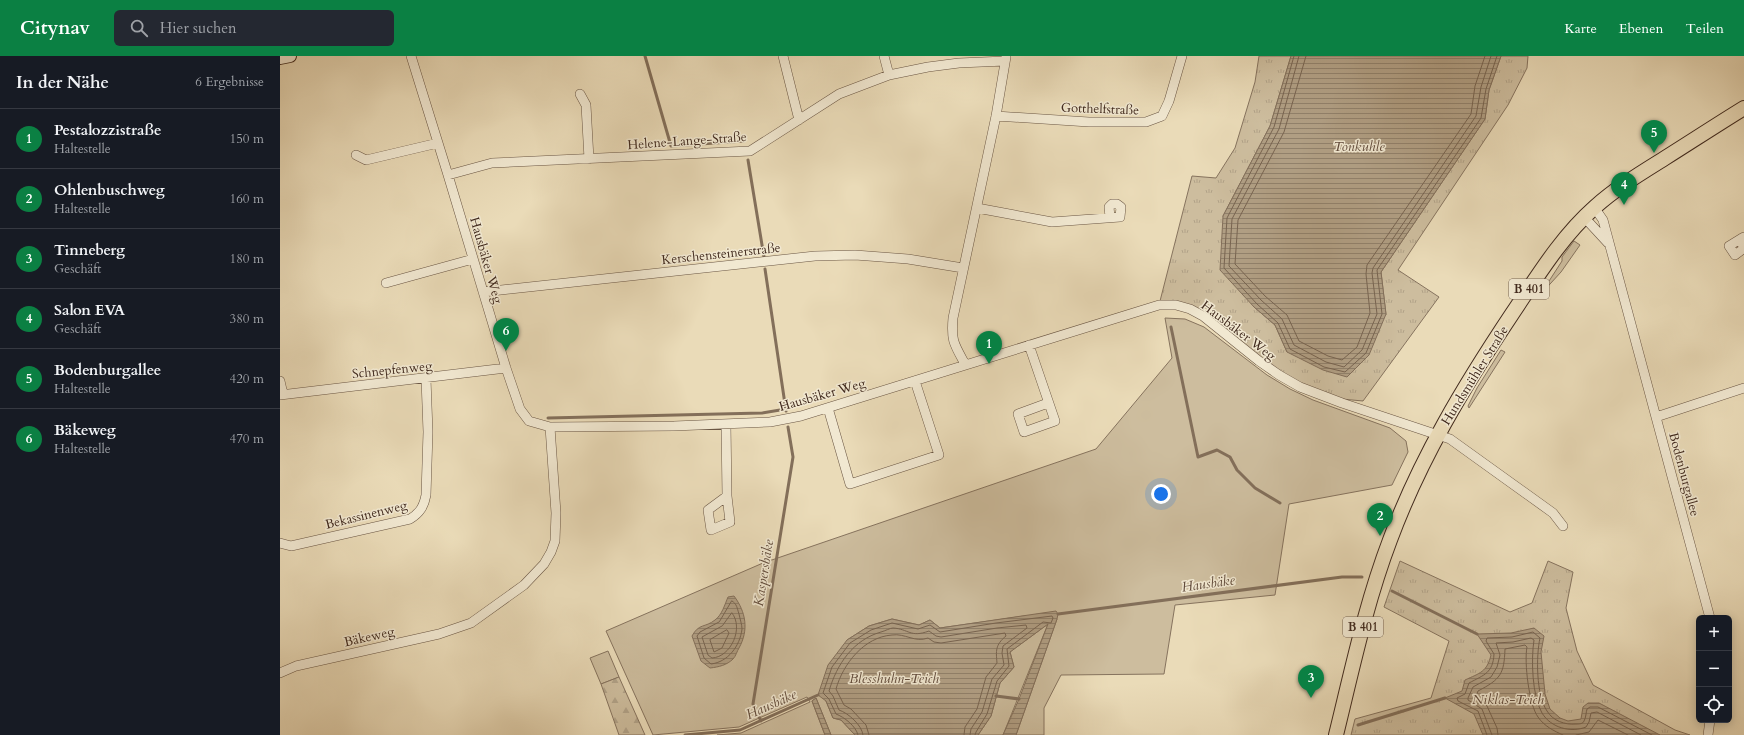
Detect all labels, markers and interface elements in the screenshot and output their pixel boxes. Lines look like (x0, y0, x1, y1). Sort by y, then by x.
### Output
search box (114, 10, 394, 46)
text: Citynav (20, 15, 90, 41)
icon: search (128, 17, 150, 39)
text: Hier suchen (160, 18, 237, 38)
text: Karte (1564, 19, 1597, 38)
text: Ebenen (1619, 19, 1664, 38)
text: Teilen (1686, 19, 1724, 38)
text: In der Nähe (16, 71, 109, 94)
text: 6 Ergebnisse (195, 73, 264, 91)
street label: Gotthelfstraße (1061, 99, 1139, 119)
text: Pestalozzistraße (54, 120, 161, 140)
pin: 5 (1641, 120, 1667, 153)
street label: Helene-Lange-Straße (627, 128, 747, 154)
text: 1 (26, 130, 32, 148)
text: 150 m (230, 130, 264, 148)
water label: Tonkuhle (1333, 137, 1385, 156)
text: Haltestelle (54, 140, 111, 158)
pin: 4 (1611, 172, 1637, 205)
text: Ohlenbuschweg (54, 180, 165, 200)
text: 2 (26, 190, 32, 208)
text: 160 m (230, 190, 264, 208)
text: Haltestelle (54, 200, 111, 218)
street label: Hausbäker Weg (465, 215, 507, 306)
street label: Kerschensteinerstraße (661, 239, 782, 269)
text: Tinneberg (54, 240, 125, 260)
text: 3 (26, 250, 32, 268)
text: 180 m (230, 250, 264, 268)
text: Geschäft (54, 260, 101, 278)
road number: B 401 (1509, 279, 1549, 299)
street label: Hausbäker Weg (1197, 297, 1280, 365)
text: Salon EVA (54, 300, 125, 320)
text: 4 (26, 310, 32, 328)
text: 380 m (230, 310, 264, 328)
pin: 6 (493, 318, 519, 351)
text: Geschäft (54, 320, 101, 338)
street label: Hundsmühler Straße (1437, 322, 1513, 429)
pin: 1 (976, 331, 1002, 364)
street label: Schnepfenweg (351, 357, 434, 383)
text: Bodenburgallee (54, 360, 161, 380)
text: 5 (26, 370, 32, 388)
text: 420 m (230, 370, 264, 388)
street label: Hausbäker Weg (777, 374, 868, 416)
text: Haltestelle (54, 380, 111, 398)
text: Bäkeweg (54, 420, 116, 440)
text: 6 (26, 430, 32, 448)
text: 470 m (230, 430, 264, 448)
street label: Bodenburgallee (1664, 430, 1704, 518)
text: Haltestelle (54, 440, 111, 458)
your location (1151, 484, 1171, 504)
street label: Bekassinenweg (323, 496, 410, 534)
pin: 2 (1367, 503, 1393, 536)
water label: Kaspersbäke (749, 538, 778, 608)
water label: Hausbäke (1180, 570, 1237, 597)
map controls (1696, 615, 1732, 723)
button: + (1696, 615, 1732, 651)
road number: B 401 (1343, 617, 1383, 637)
street label: Bäkeweg (342, 622, 397, 651)
button: − (1696, 651, 1732, 687)
pin: 3 (1298, 665, 1324, 698)
water label: Blesshuhn-Teich (849, 669, 939, 688)
water label: Hausbäke (743, 685, 800, 724)
button: locate (1696, 687, 1732, 723)
water label: Niklas-Teich (1472, 690, 1544, 709)

